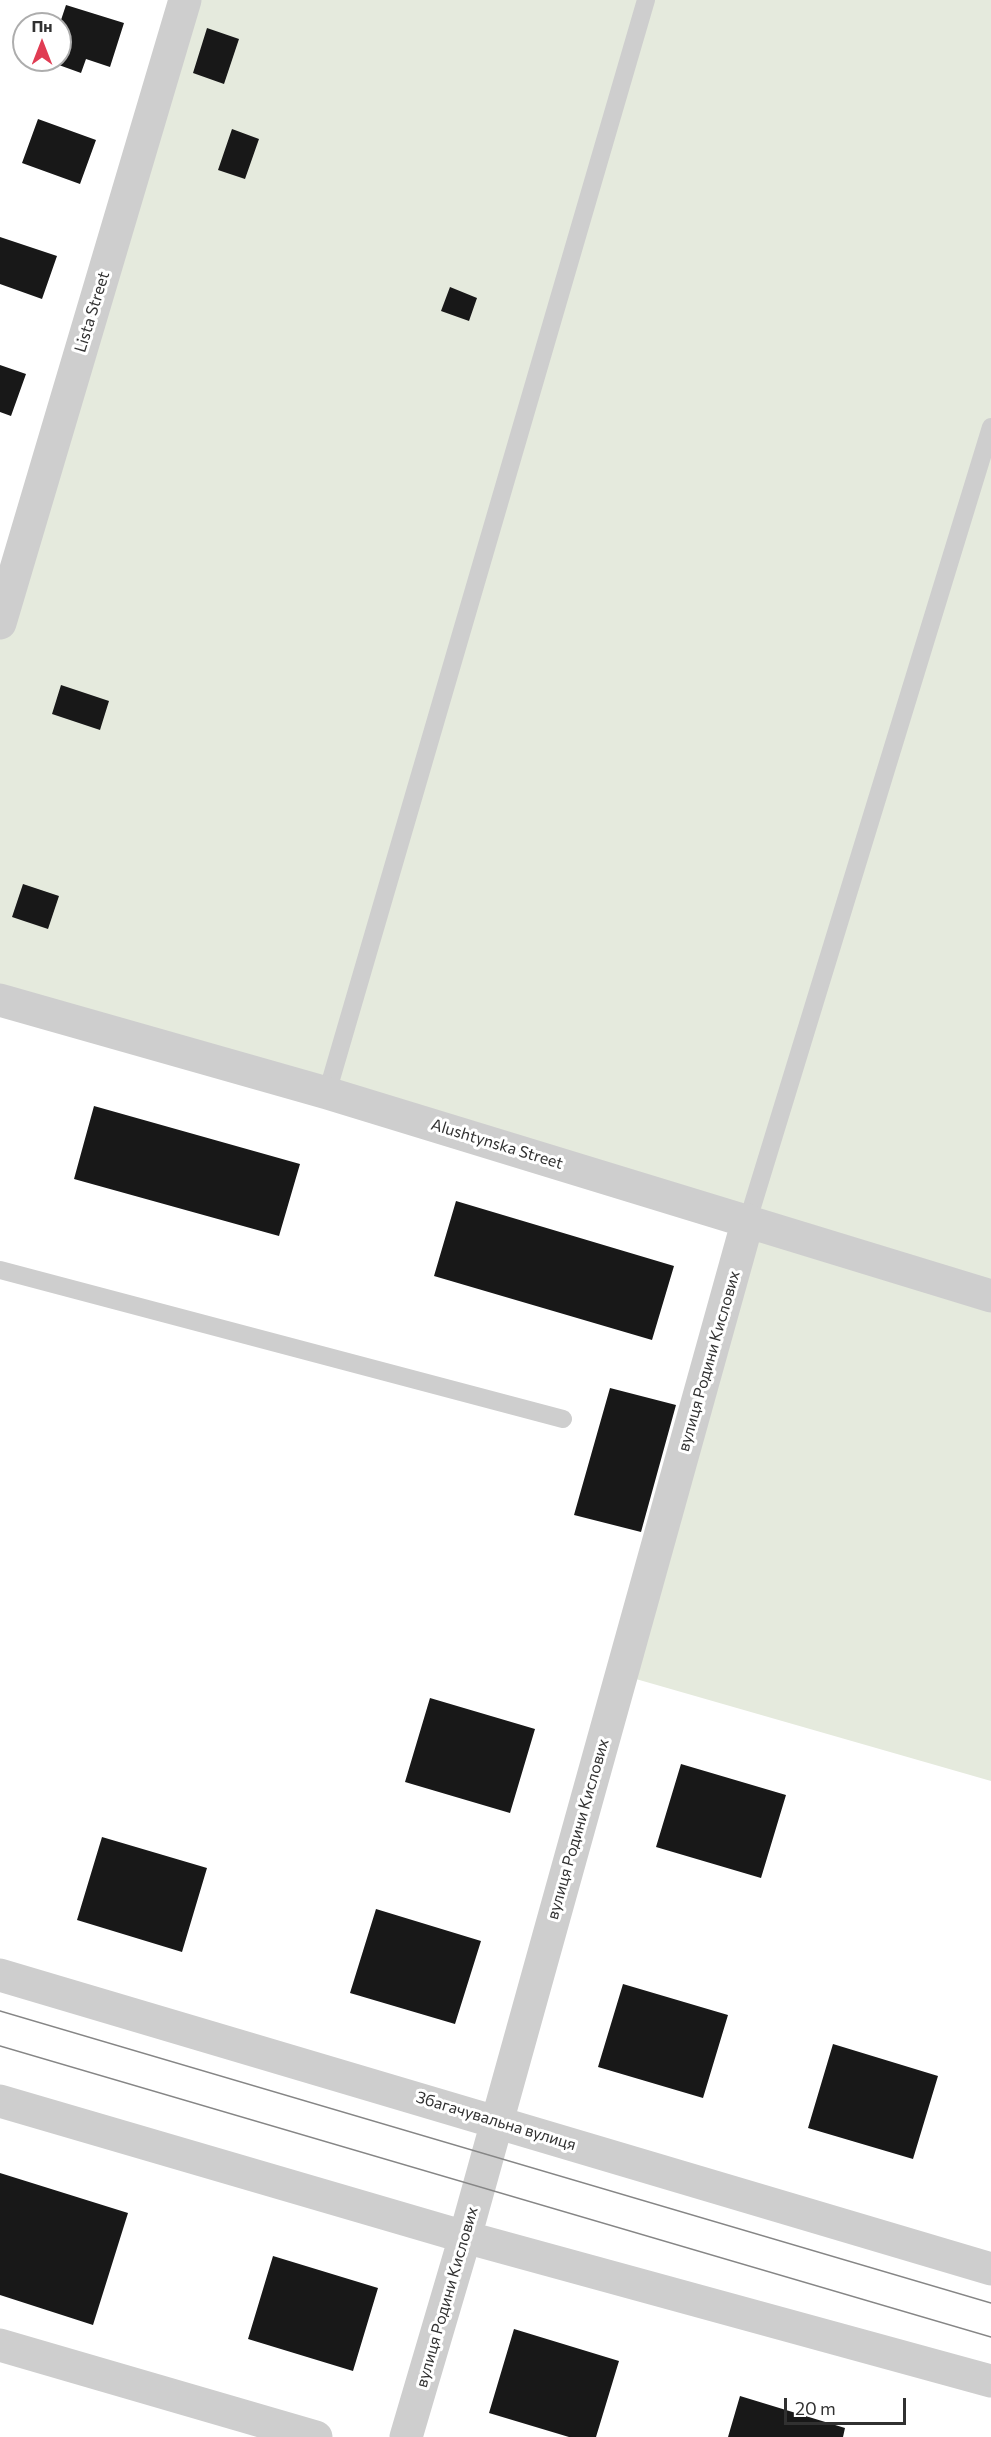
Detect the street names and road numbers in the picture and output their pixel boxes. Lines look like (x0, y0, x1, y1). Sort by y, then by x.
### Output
street label: Lista Street (71, 269, 113, 355)
street label: Alushtynska Street (429, 1115, 565, 1173)
street label: вулиця Родини Кислових (674, 1268, 744, 1454)
street label: вулиця Родини Кислових (543, 1736, 613, 1922)
street label: Збагачувальна вулиця (414, 2088, 578, 2154)
street label: вулиця Родини Кислових (412, 2204, 482, 2390)

